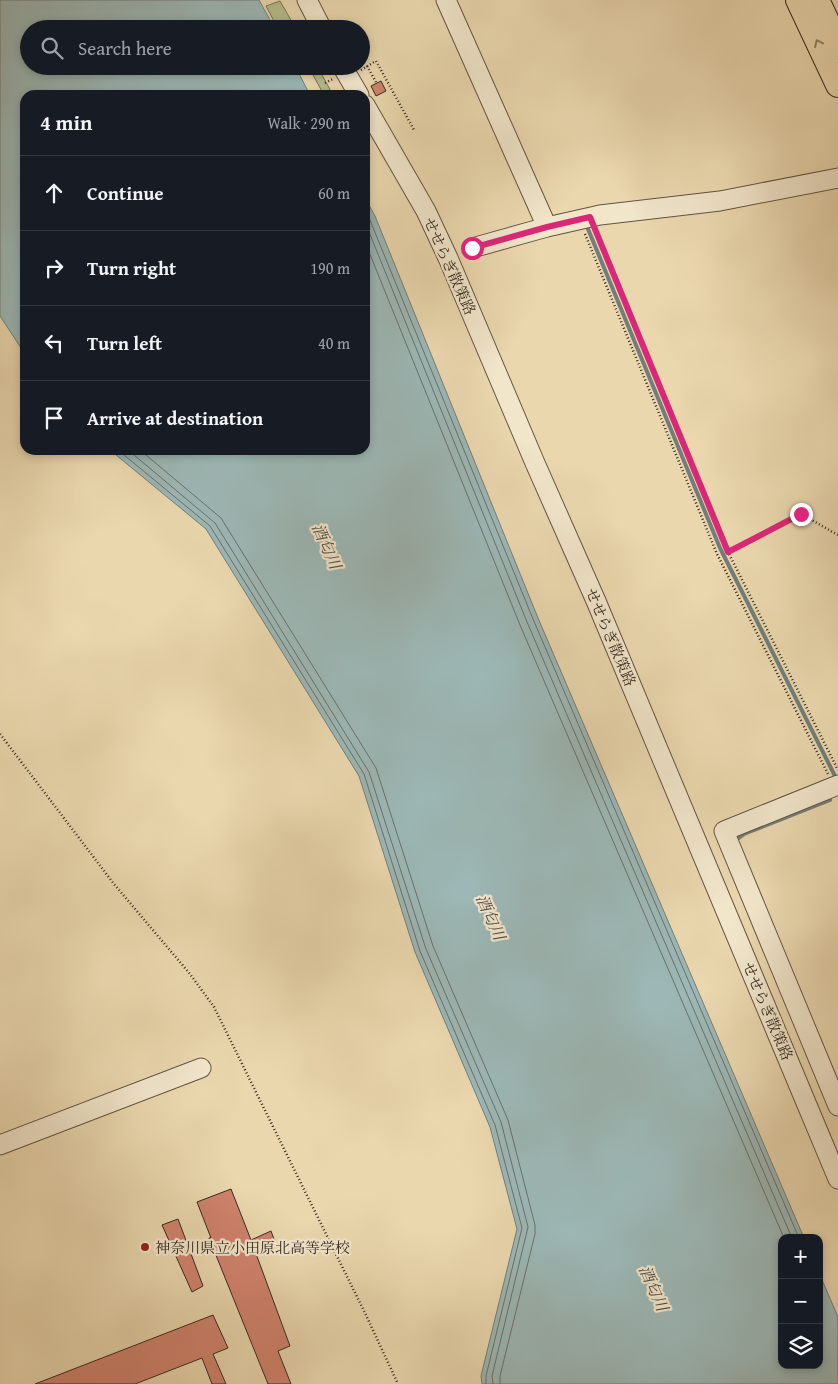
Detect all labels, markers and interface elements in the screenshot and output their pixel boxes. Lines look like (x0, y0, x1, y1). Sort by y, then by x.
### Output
search box (20, 20, 370, 75)
icon: search (38, 34, 66, 62)
text: Search here (78, 34, 172, 62)
one-way arrow (814, 39, 824, 48)
text: 4 min (40, 107, 92, 138)
text: Walk · 290 m (267, 111, 350, 135)
icon: ahead (40, 179, 68, 207)
text: Continue (87, 179, 164, 207)
text: 60 m (318, 181, 350, 205)
street label: せせらぎ散策路 (419, 214, 481, 318)
route start (461, 237, 484, 260)
icon: right (40, 254, 68, 282)
text: Turn right (87, 254, 176, 282)
text: 190 m (310, 256, 350, 280)
icon: left (40, 329, 68, 357)
text: Turn left (87, 329, 162, 357)
text: 40 m (318, 331, 350, 355)
icon: arrive (40, 404, 68, 432)
text: Arrive at destination (87, 404, 263, 432)
route end (790, 503, 813, 526)
water label: 酒匂川 (306, 519, 349, 575)
street label: せせらぎ散策路 (581, 585, 641, 689)
water label: 酒匂川 (470, 890, 513, 946)
street label: せせらぎ散策路 (738, 959, 798, 1063)
map controls (778, 1234, 823, 1369)
button: + (778, 1234, 823, 1279)
place label: 神奈川県立小田原北高等学校 (155, 1237, 350, 1258)
marker: 神奈川県立小田原北高等学校 (139, 1241, 151, 1253)
water label: 酒匂川 (633, 1261, 676, 1317)
button: − (778, 1279, 823, 1324)
button: layers (778, 1324, 823, 1369)

